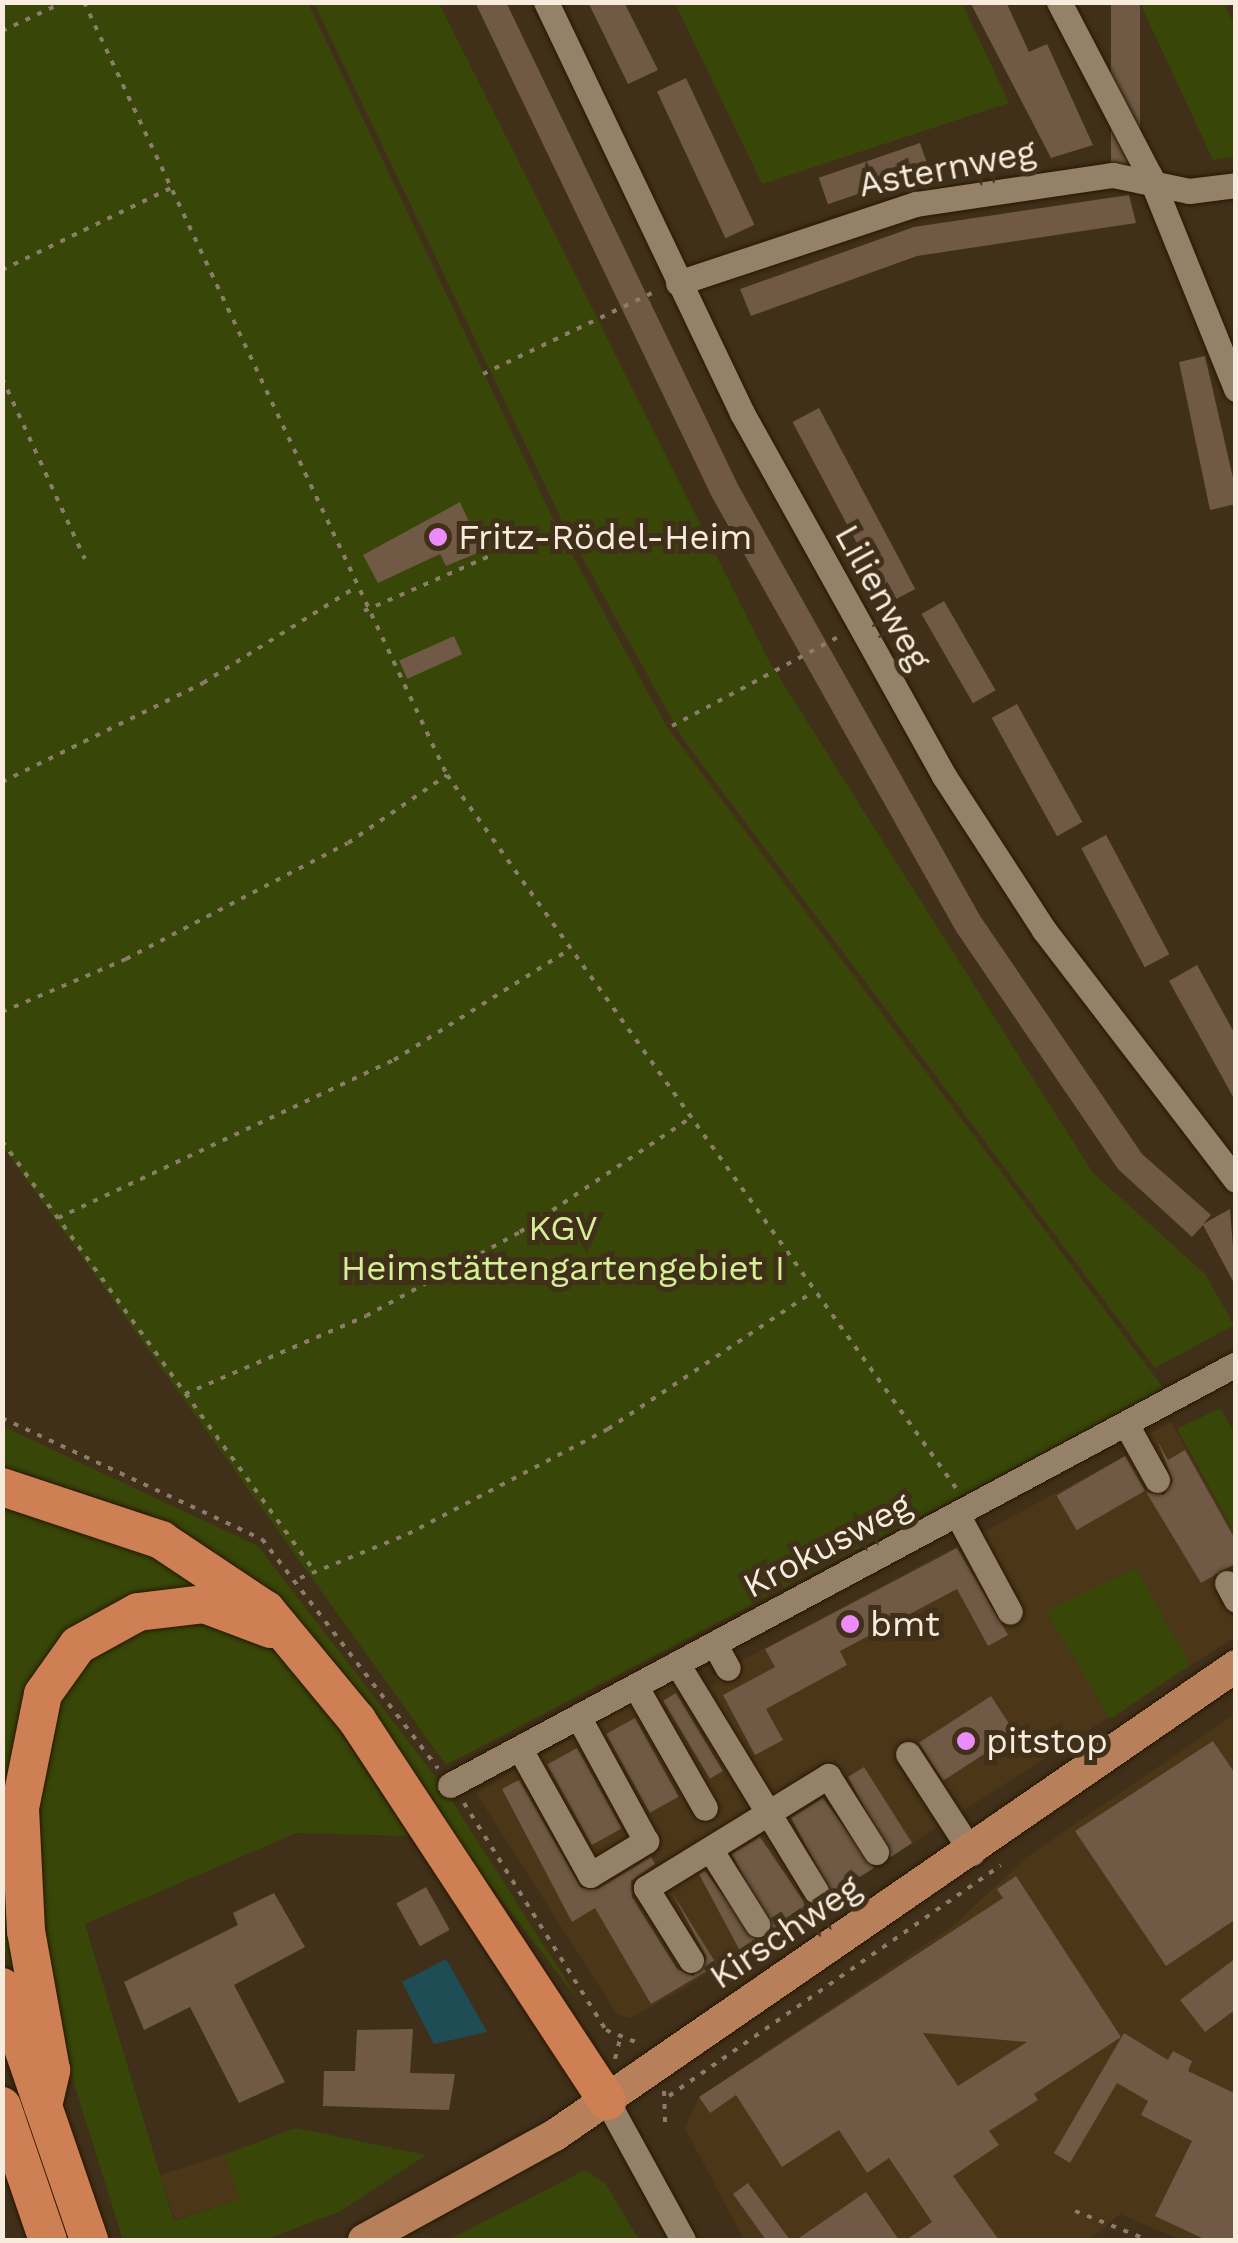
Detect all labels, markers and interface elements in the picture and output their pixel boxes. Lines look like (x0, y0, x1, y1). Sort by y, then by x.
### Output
street label: Asternweg (855, 130, 1039, 206)
place label: Fritz-Rödel-Heim (458, 516, 752, 558)
street label: Lilienweg (826, 517, 940, 677)
marker: Fritz-Rödel-Heim (427, 526, 449, 548)
park label: KGV Heimstättengartengebiet I (341, 1207, 785, 1289)
street label: Krokusweg (736, 1483, 918, 1607)
place label: bmt (870, 1603, 940, 1645)
marker: bmt (839, 1613, 861, 1635)
place label: pitstop (986, 1720, 1108, 1762)
marker: pitstop (955, 1730, 977, 1752)
street label: Kirschweg (702, 1866, 868, 1998)

